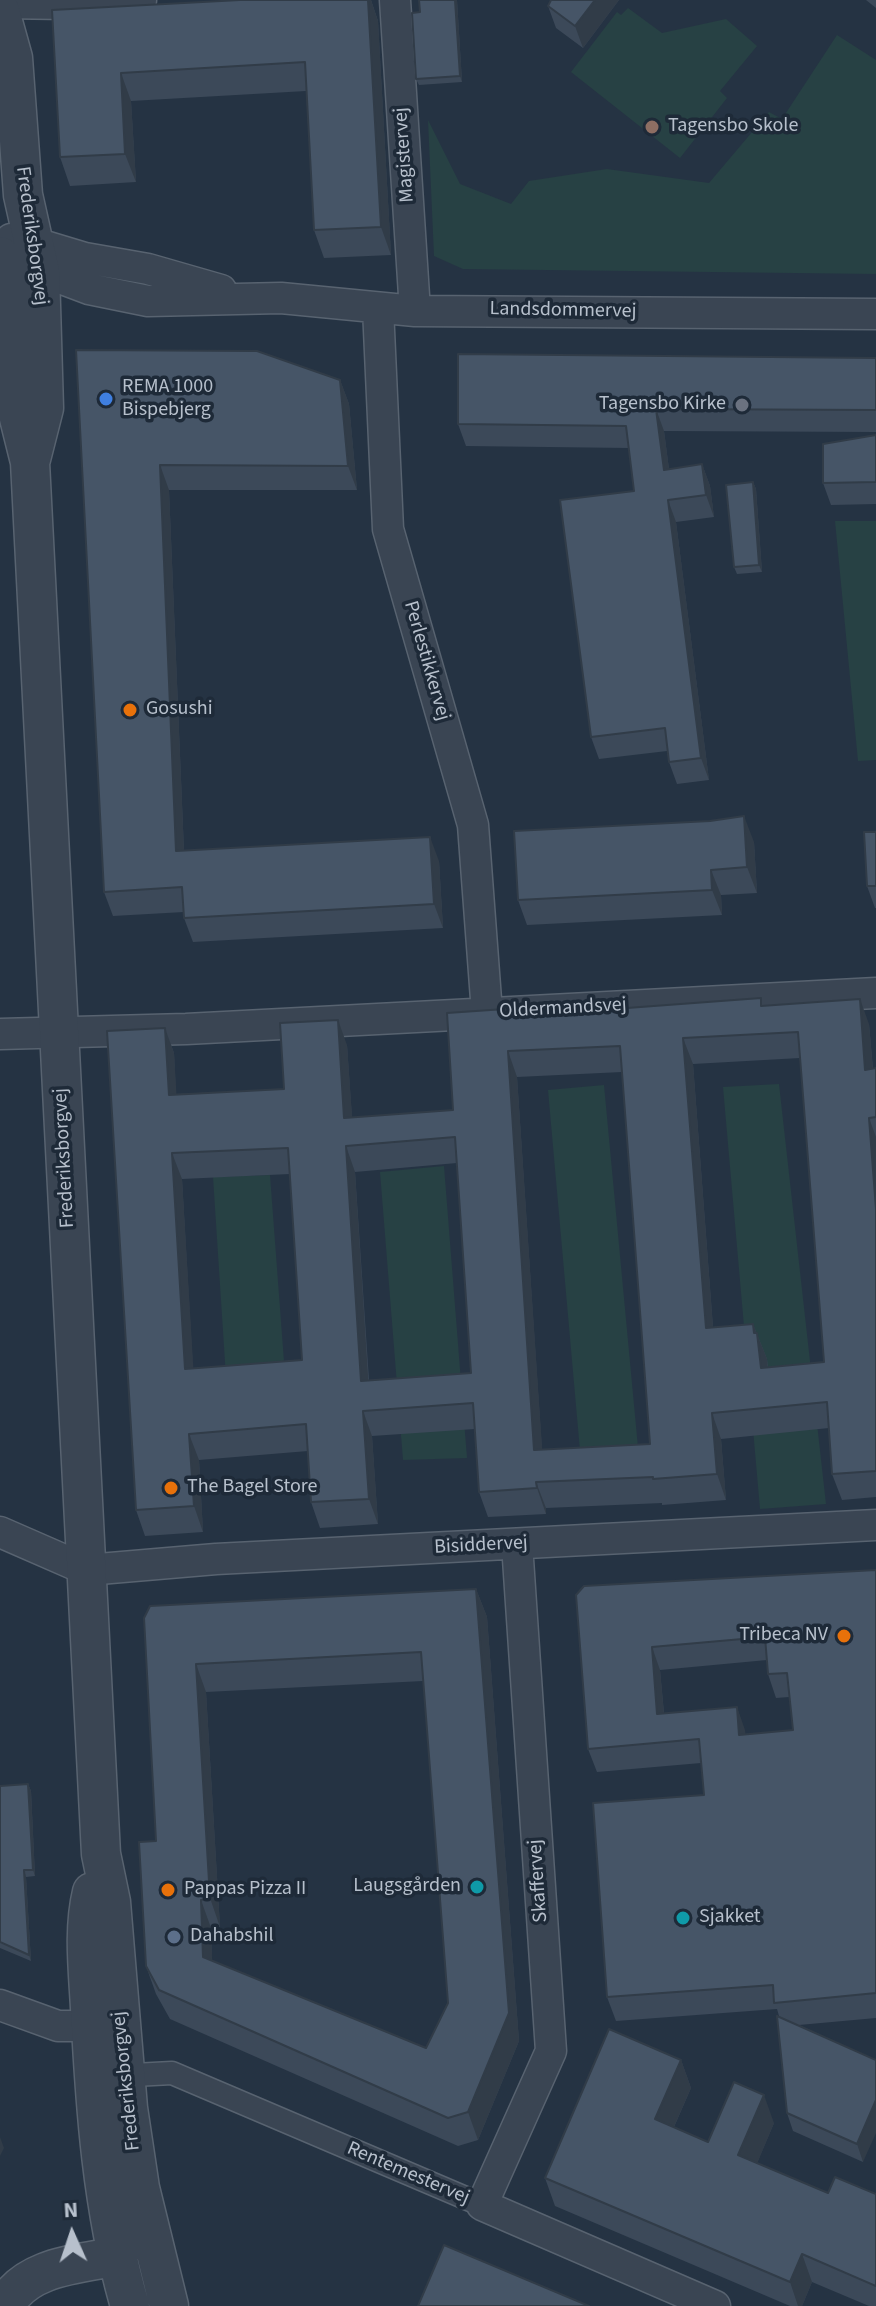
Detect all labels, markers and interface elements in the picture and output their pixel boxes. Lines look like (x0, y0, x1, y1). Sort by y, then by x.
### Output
street label: Magistervej (390, 106, 420, 204)
place label: Tagensbo Skole (668, 115, 798, 139)
marker: Tagensbo Skole (643, 118, 661, 136)
street label: Frederiksborgvej (9, 165, 53, 307)
street label: Landsdommervej (489, 298, 637, 324)
place label: REMA 1000 Bispebjerg (122, 376, 213, 423)
marker: REMA 1000 Bispebjerg (97, 390, 115, 408)
place label: Tagensbo Kirke (599, 393, 726, 417)
marker: Tagensbo Kirke (733, 396, 751, 414)
street label: Perlestikkervej (397, 598, 455, 724)
place label: Gosushi (146, 698, 213, 722)
marker: Gosushi (121, 701, 139, 719)
street label: Oldermandsvej (499, 994, 627, 1024)
street label: Frederiksborgvej (49, 1087, 81, 1229)
place label: The Bagel Store (187, 1476, 317, 1500)
marker: The Bagel Store (162, 1479, 180, 1497)
street label: Bisiddervej (434, 1532, 528, 1560)
place label: Tribeca NV (739, 1624, 828, 1648)
marker: Tribeca NV (835, 1627, 853, 1645)
street label: Skaffervej (524, 1839, 554, 1923)
place label: Laugsgården (353, 1875, 461, 1899)
place label: Pappas Pizza II (184, 1878, 306, 1902)
marker: Laugsgården (468, 1878, 486, 1896)
marker: Pappas Pizza II (159, 1881, 177, 1899)
place label: Sjakket (699, 1906, 761, 1930)
marker: Sjakket (674, 1909, 692, 1927)
place label: Dahabshil (190, 1925, 274, 1949)
marker: Dahabshil (165, 1928, 183, 1946)
street label: Frederiksborgvej (108, 2010, 146, 2152)
street label: Rentemestervej (343, 2137, 473, 2211)
north arrow (32, 2194, 112, 2274)
text: N (63, 2194, 79, 2226)

